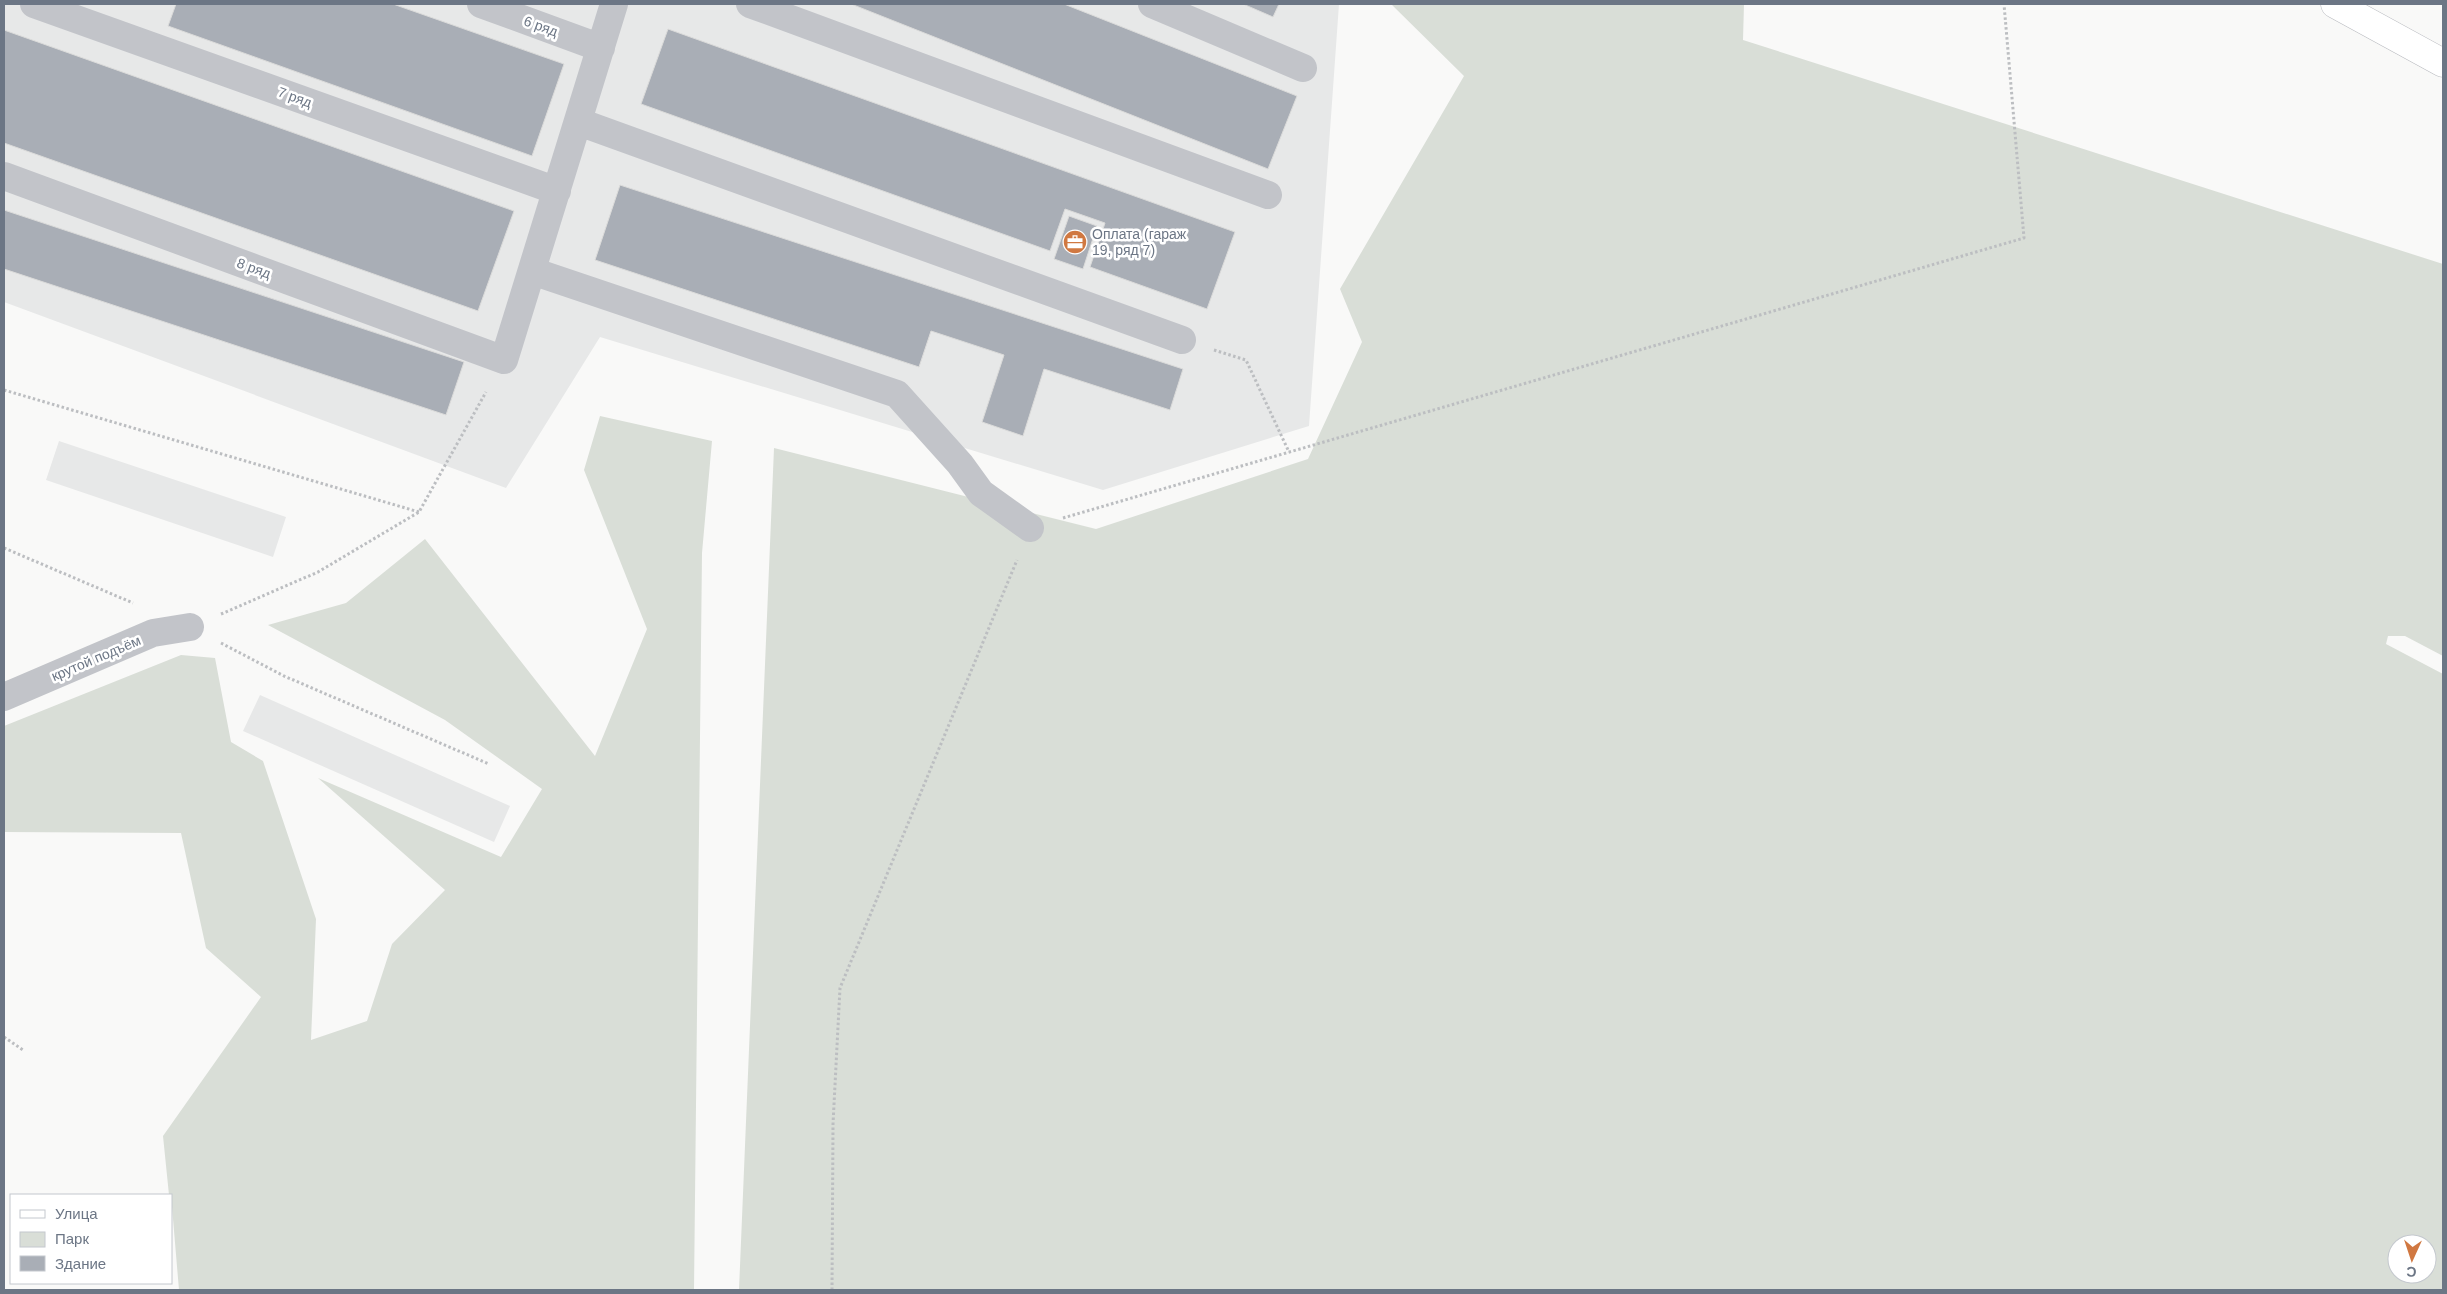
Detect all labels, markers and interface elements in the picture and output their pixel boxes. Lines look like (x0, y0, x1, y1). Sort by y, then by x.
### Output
street label: 6 ряд (522, 12, 560, 40)
street label: 7 ряд (276, 83, 314, 111)
place label: Оплата (гараж 19, ряд 7) (1092, 226, 1187, 258)
office icon: Оплата (гараж 19, ряд 7) (1062, 229, 1088, 255)
street label: 8 ряд (235, 254, 273, 282)
street label: крутой подъём (49, 632, 143, 684)
legend (10, 1194, 172, 1284)
text: Улица (55, 1205, 98, 1222)
text: Парк (55, 1230, 89, 1247)
north arrow (2387, 1234, 2437, 1284)
text: Здание (55, 1255, 106, 1272)
text: С (2406, 1264, 2417, 1280)

